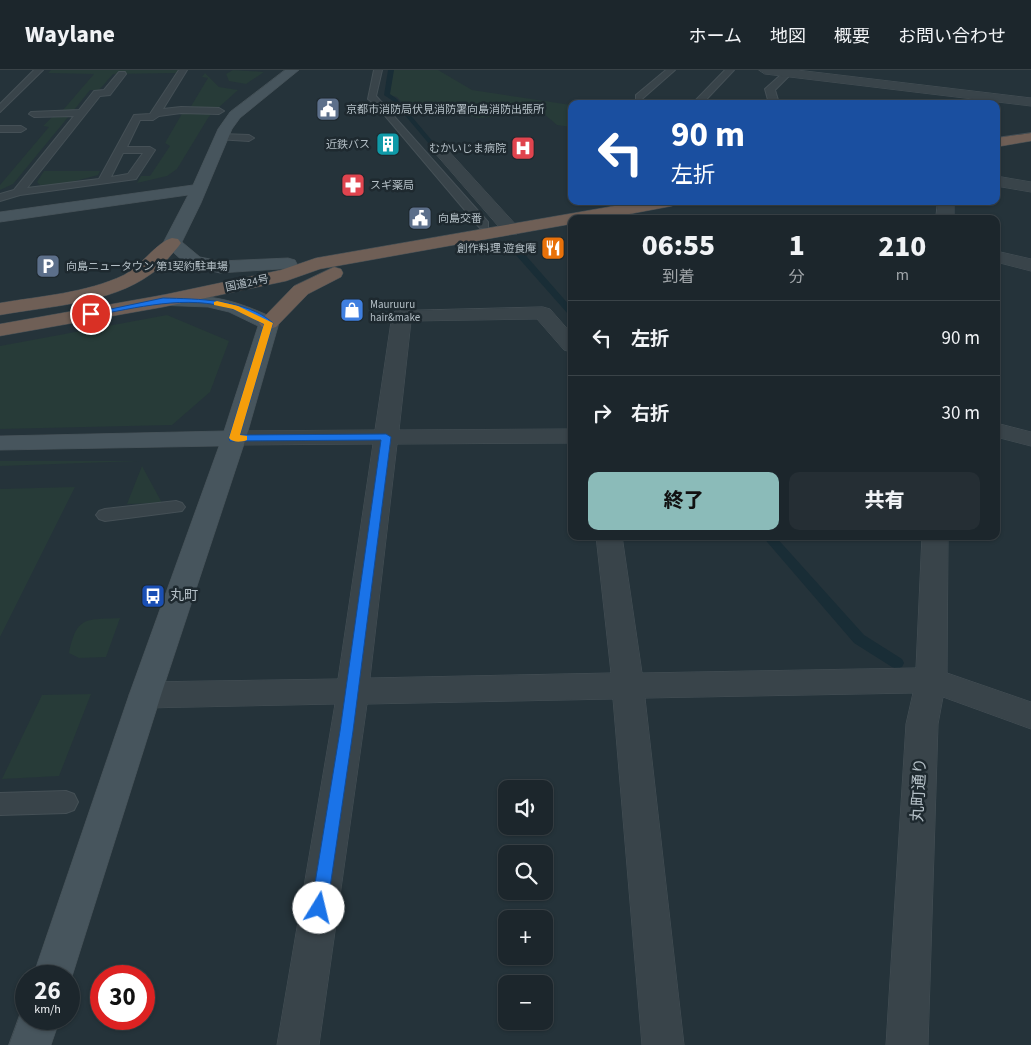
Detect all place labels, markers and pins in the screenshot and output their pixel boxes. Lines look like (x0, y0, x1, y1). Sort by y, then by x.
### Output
public building icon: 京都市消防局伏見消防署向島消防出張所 (315, 96, 341, 122)
place label: 京都市消防局伏見消防署向島消防出張所 (346, 102, 545, 117)
building icon: 近鉄バス (375, 131, 401, 157)
hospital icon: むかいじま病院 (510, 135, 536, 161)
place label: 近鉄バス (326, 137, 370, 152)
place label: むかいじま病院 (429, 141, 506, 156)
pharmacy icon: スギ薬局 (340, 172, 366, 198)
place label: スギ薬局 (370, 178, 414, 193)
public building icon: 向島交番 (407, 205, 433, 231)
place label: 向島交番 (438, 211, 482, 226)
restaurant icon: 創作料理 遊食庵 (540, 235, 566, 261)
place label: 創作料理 遊食庵 (457, 241, 536, 256)
parking icon: 向島ニュータウン 第1契約駐車場 (35, 253, 61, 279)
place label: 向島ニュータウン 第1契約駐車場 (66, 259, 228, 274)
pin (70, 293, 112, 335)
shop icon: Mauruuru hair&make (339, 297, 365, 323)
place label: Mauruuru hair&make (370, 297, 421, 325)
bus stop icon: 丸町 (140, 583, 166, 609)
place label: 丸町 (170, 586, 198, 606)

